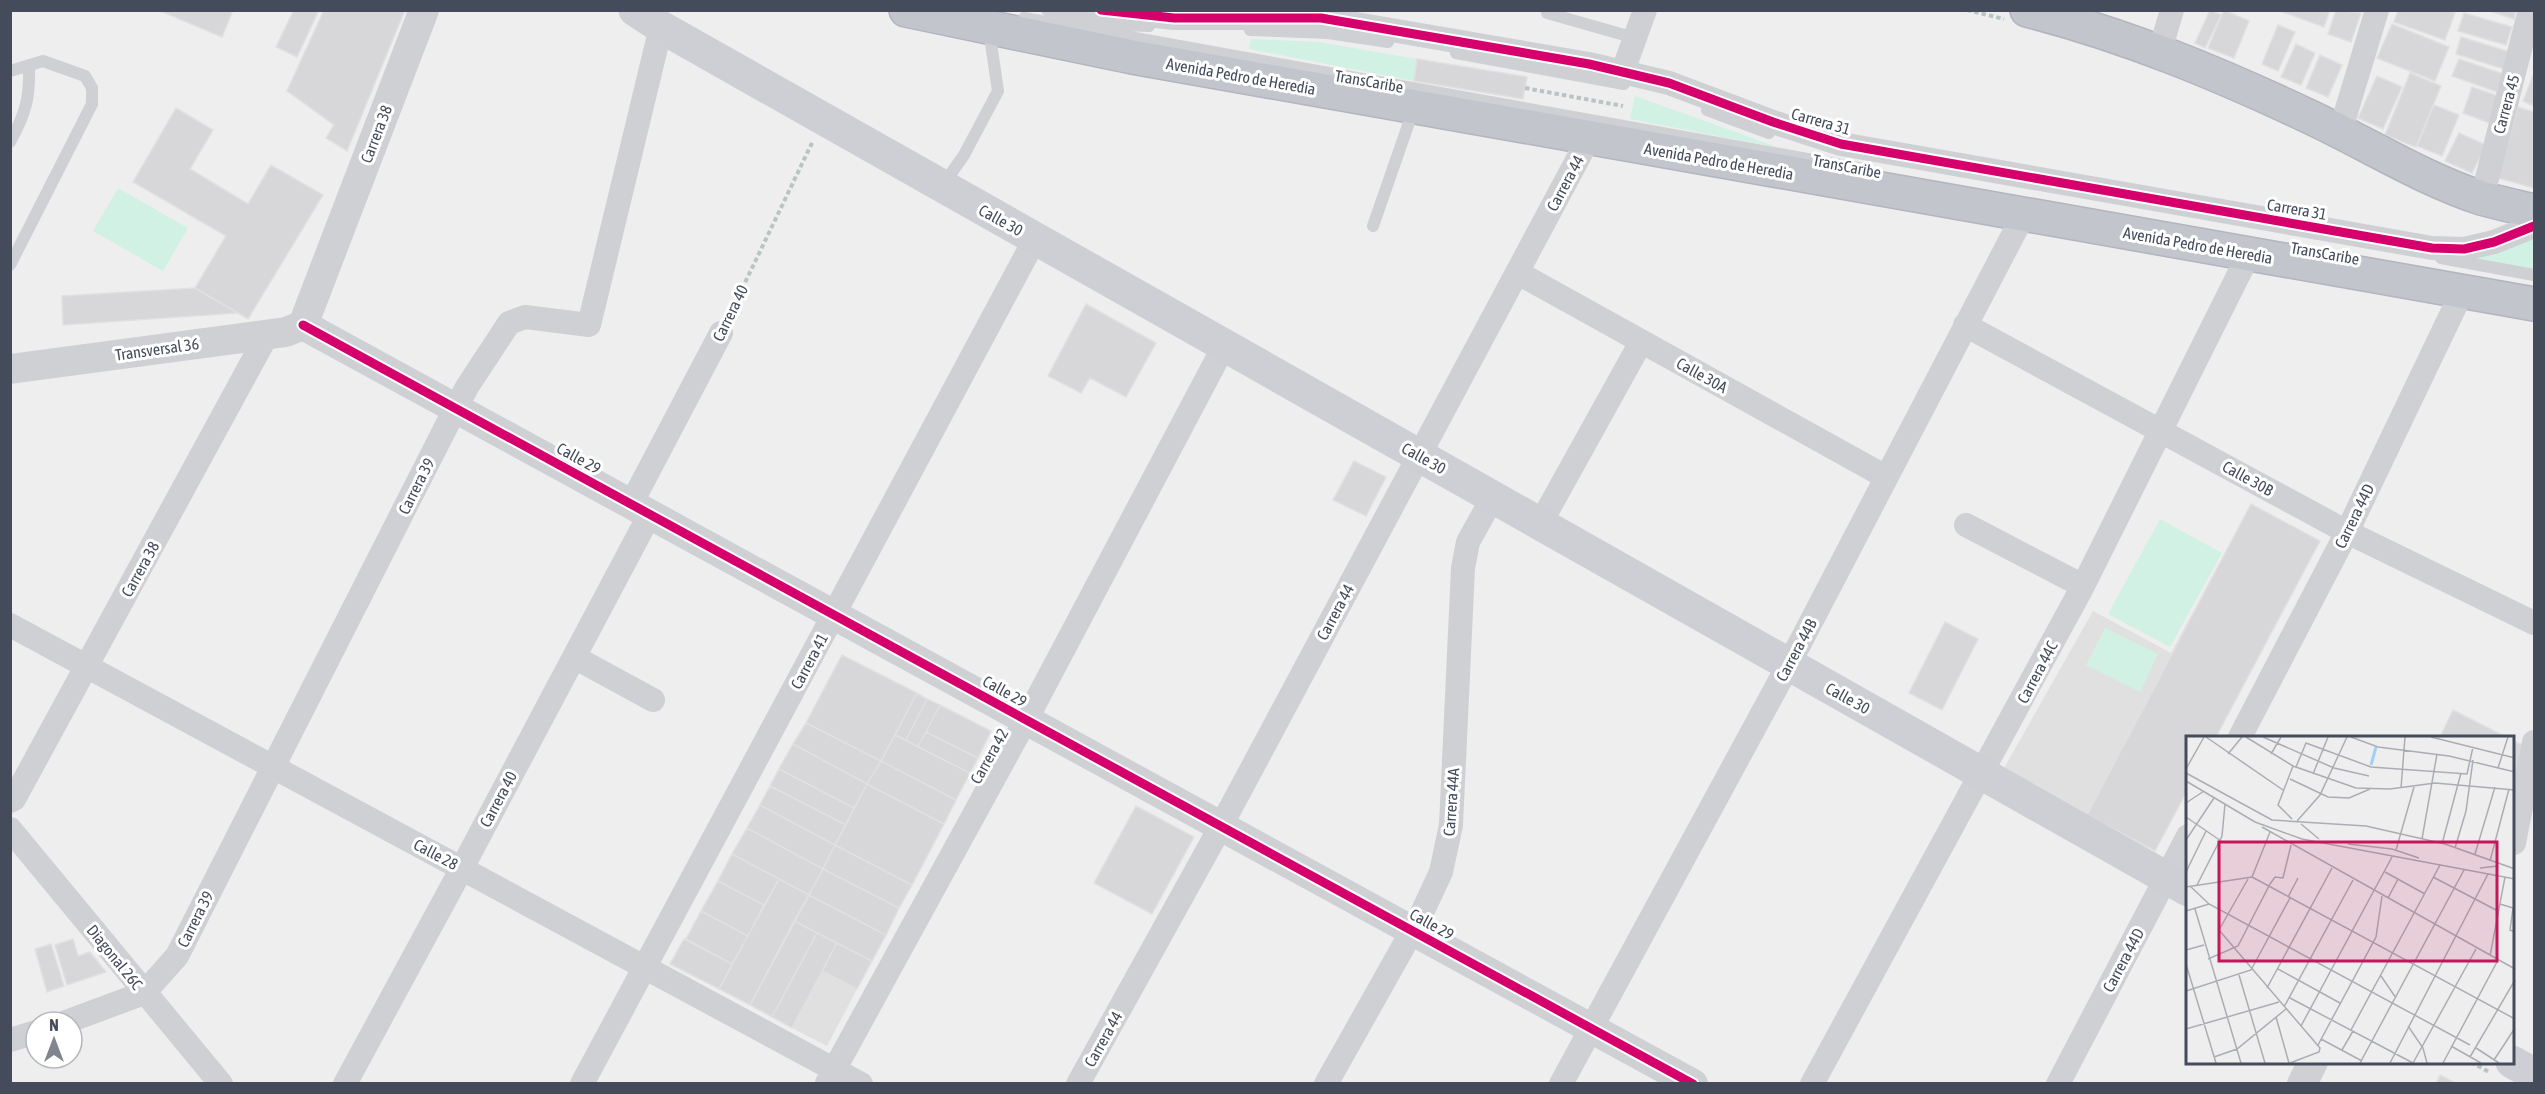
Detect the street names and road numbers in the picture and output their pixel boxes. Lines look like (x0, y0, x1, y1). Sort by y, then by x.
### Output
street label: Avenida Pedro de Heredia (1165, 54, 1317, 98)
street label: TransCaribe (1333, 66, 1405, 96)
street label: Carrera 45 (2489, 72, 2523, 136)
street label: Carrera 38 (357, 103, 395, 165)
street label: Carrera 31 (1789, 104, 1853, 138)
street label: Avenida Pedro de Heredia (1643, 139, 1795, 183)
street label: TransCaribe (1811, 151, 1883, 181)
street label: Carrera 44 (1543, 152, 1587, 214)
street label: Carrera 31 (2266, 195, 2328, 223)
street label: Calle 30 (976, 201, 1026, 239)
street label: Avenida Pedro de Heredia (2122, 223, 2274, 267)
street label: TransCaribe (2289, 238, 2361, 268)
street label: Carrera 40 (709, 282, 751, 344)
street label: Transversal 36 (114, 334, 200, 364)
street label: Calle 30A (1673, 354, 1731, 396)
street label: Calle 29 (554, 439, 604, 477)
street label: Calle 30 (1399, 439, 1449, 477)
street label: Carrera 39 (394, 455, 438, 517)
street label: Calle 30B (2220, 457, 2277, 499)
street label: Carrera 44D (2331, 481, 2377, 551)
street label: Carrera 38 (117, 538, 163, 600)
street label: Carrera 44 (1313, 581, 1357, 643)
street label: Carrera 44B (1772, 615, 1820, 684)
street label: Carrera 41 (787, 630, 831, 692)
street label: Carrera 44C (2013, 638, 2061, 706)
street label: Calle 29 (980, 672, 1030, 710)
street label: Calle 30 (1823, 679, 1873, 717)
street label: Carrera 42 (966, 725, 1012, 787)
street label: Carrera 44A (1440, 767, 1462, 837)
street label: Carrera 40 (476, 768, 520, 830)
street label: Calle 28 (411, 835, 461, 873)
street label: Carrera 39 (173, 888, 217, 950)
street label: Calle 29 (1407, 905, 1457, 943)
street label: Diagonal 26C (83, 921, 147, 994)
street label: Carrera 44D (2099, 925, 2147, 995)
street label: Carrera 44 (1080, 1008, 1126, 1070)

